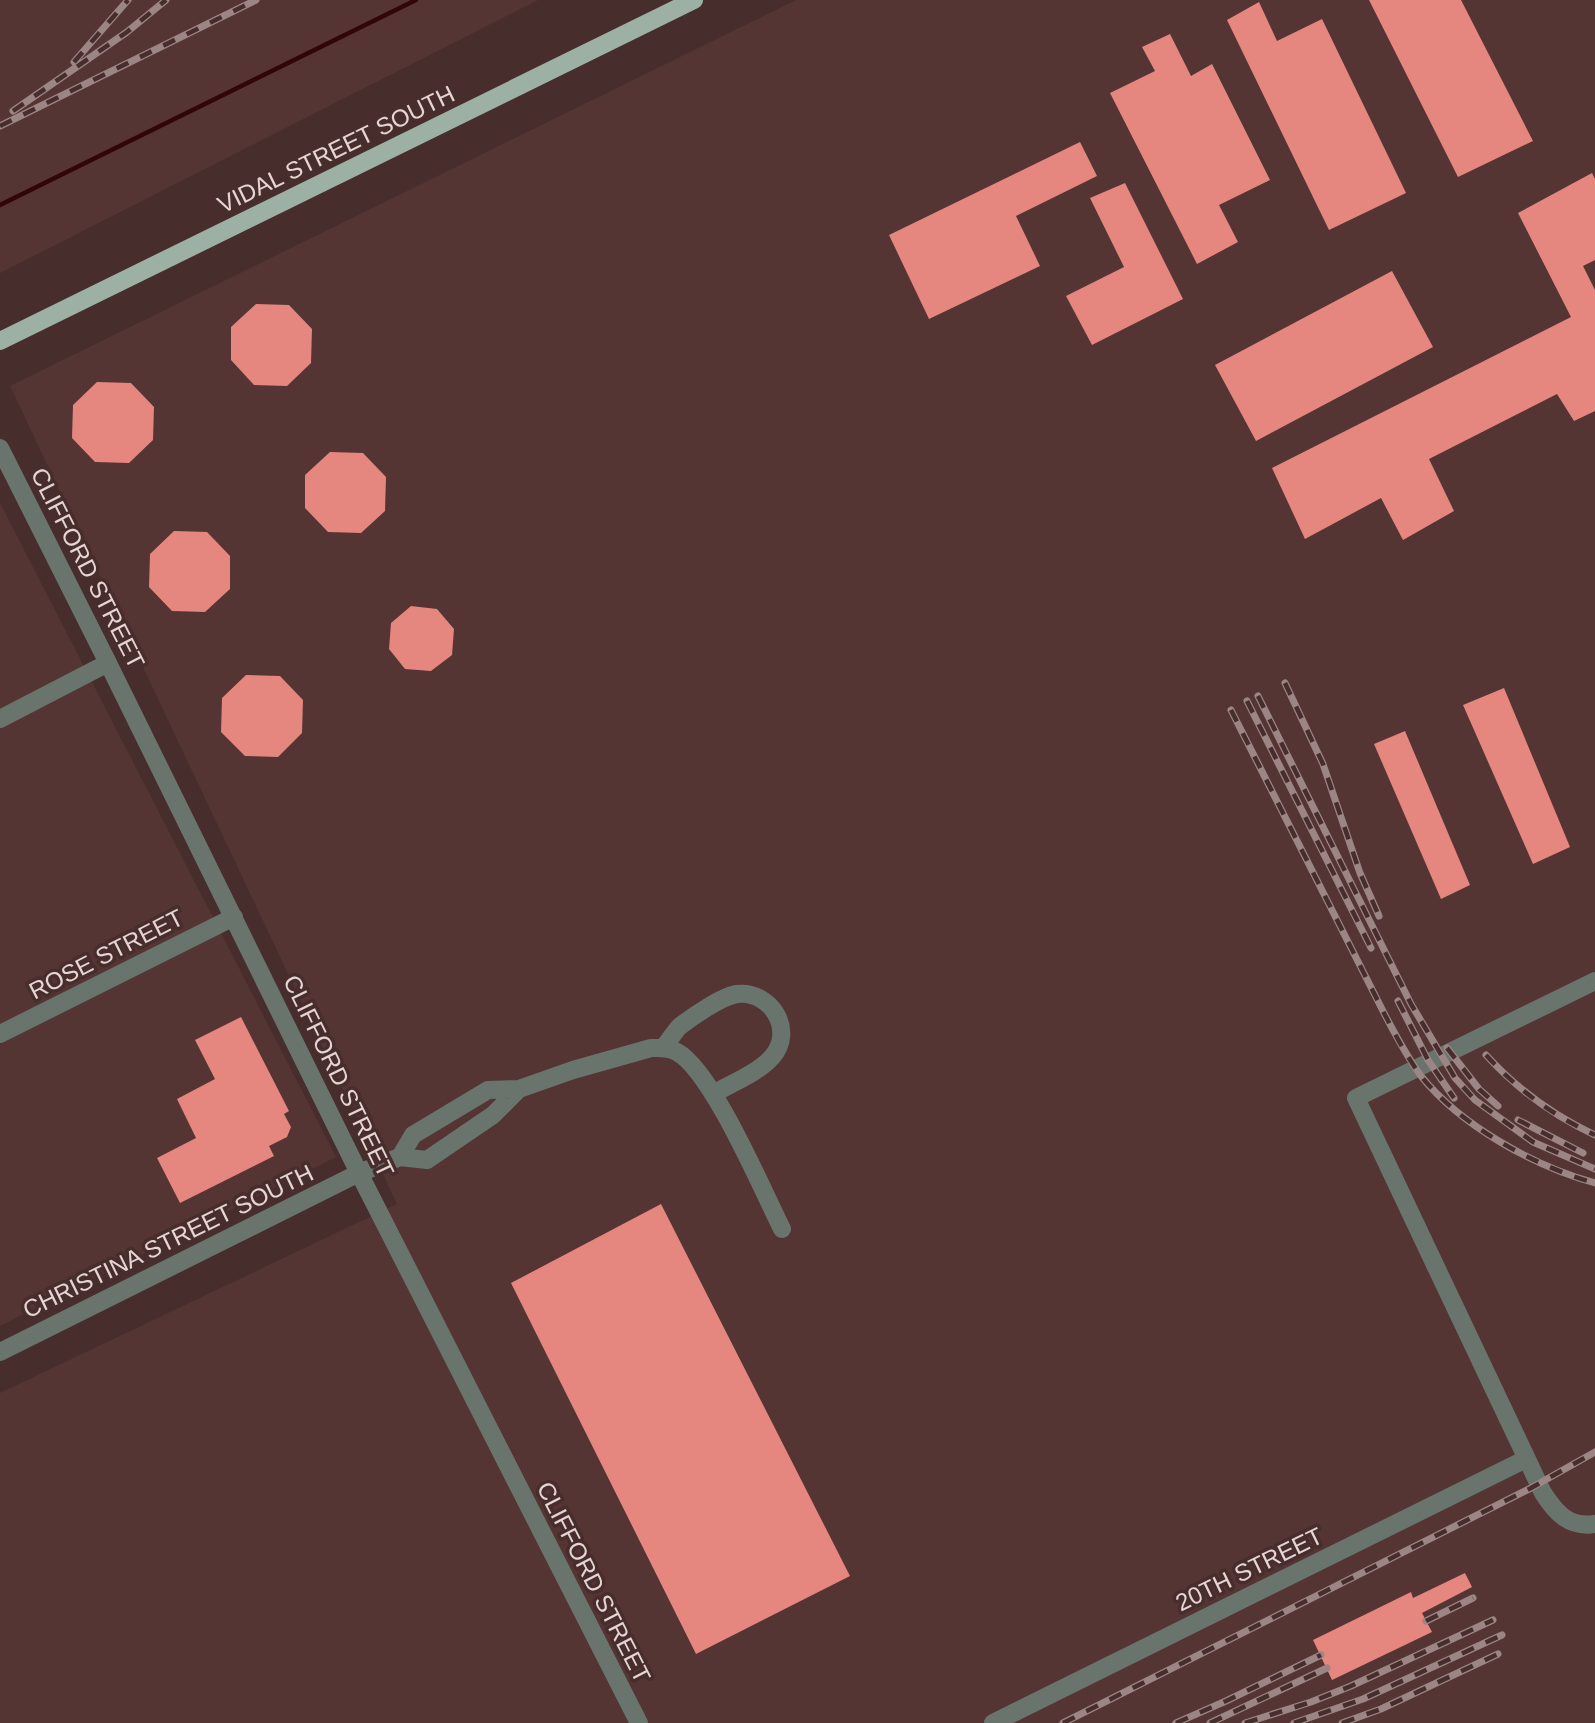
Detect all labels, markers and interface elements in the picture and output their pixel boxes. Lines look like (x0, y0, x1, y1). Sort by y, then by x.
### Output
street label: VIDAL STREET SOUTH (213, 80, 459, 218)
street label: CLIFFORD STREET (26, 463, 150, 673)
street label: ROSE STREET (24, 903, 188, 1004)
street label: CLIFFORD STREET (278, 971, 400, 1182)
street label: CHRISTINA STREET SOUTH (18, 1159, 318, 1323)
street label: CLIFFORD STREET (532, 1477, 656, 1687)
street label: 20TH STREET (1171, 1522, 1327, 1616)

